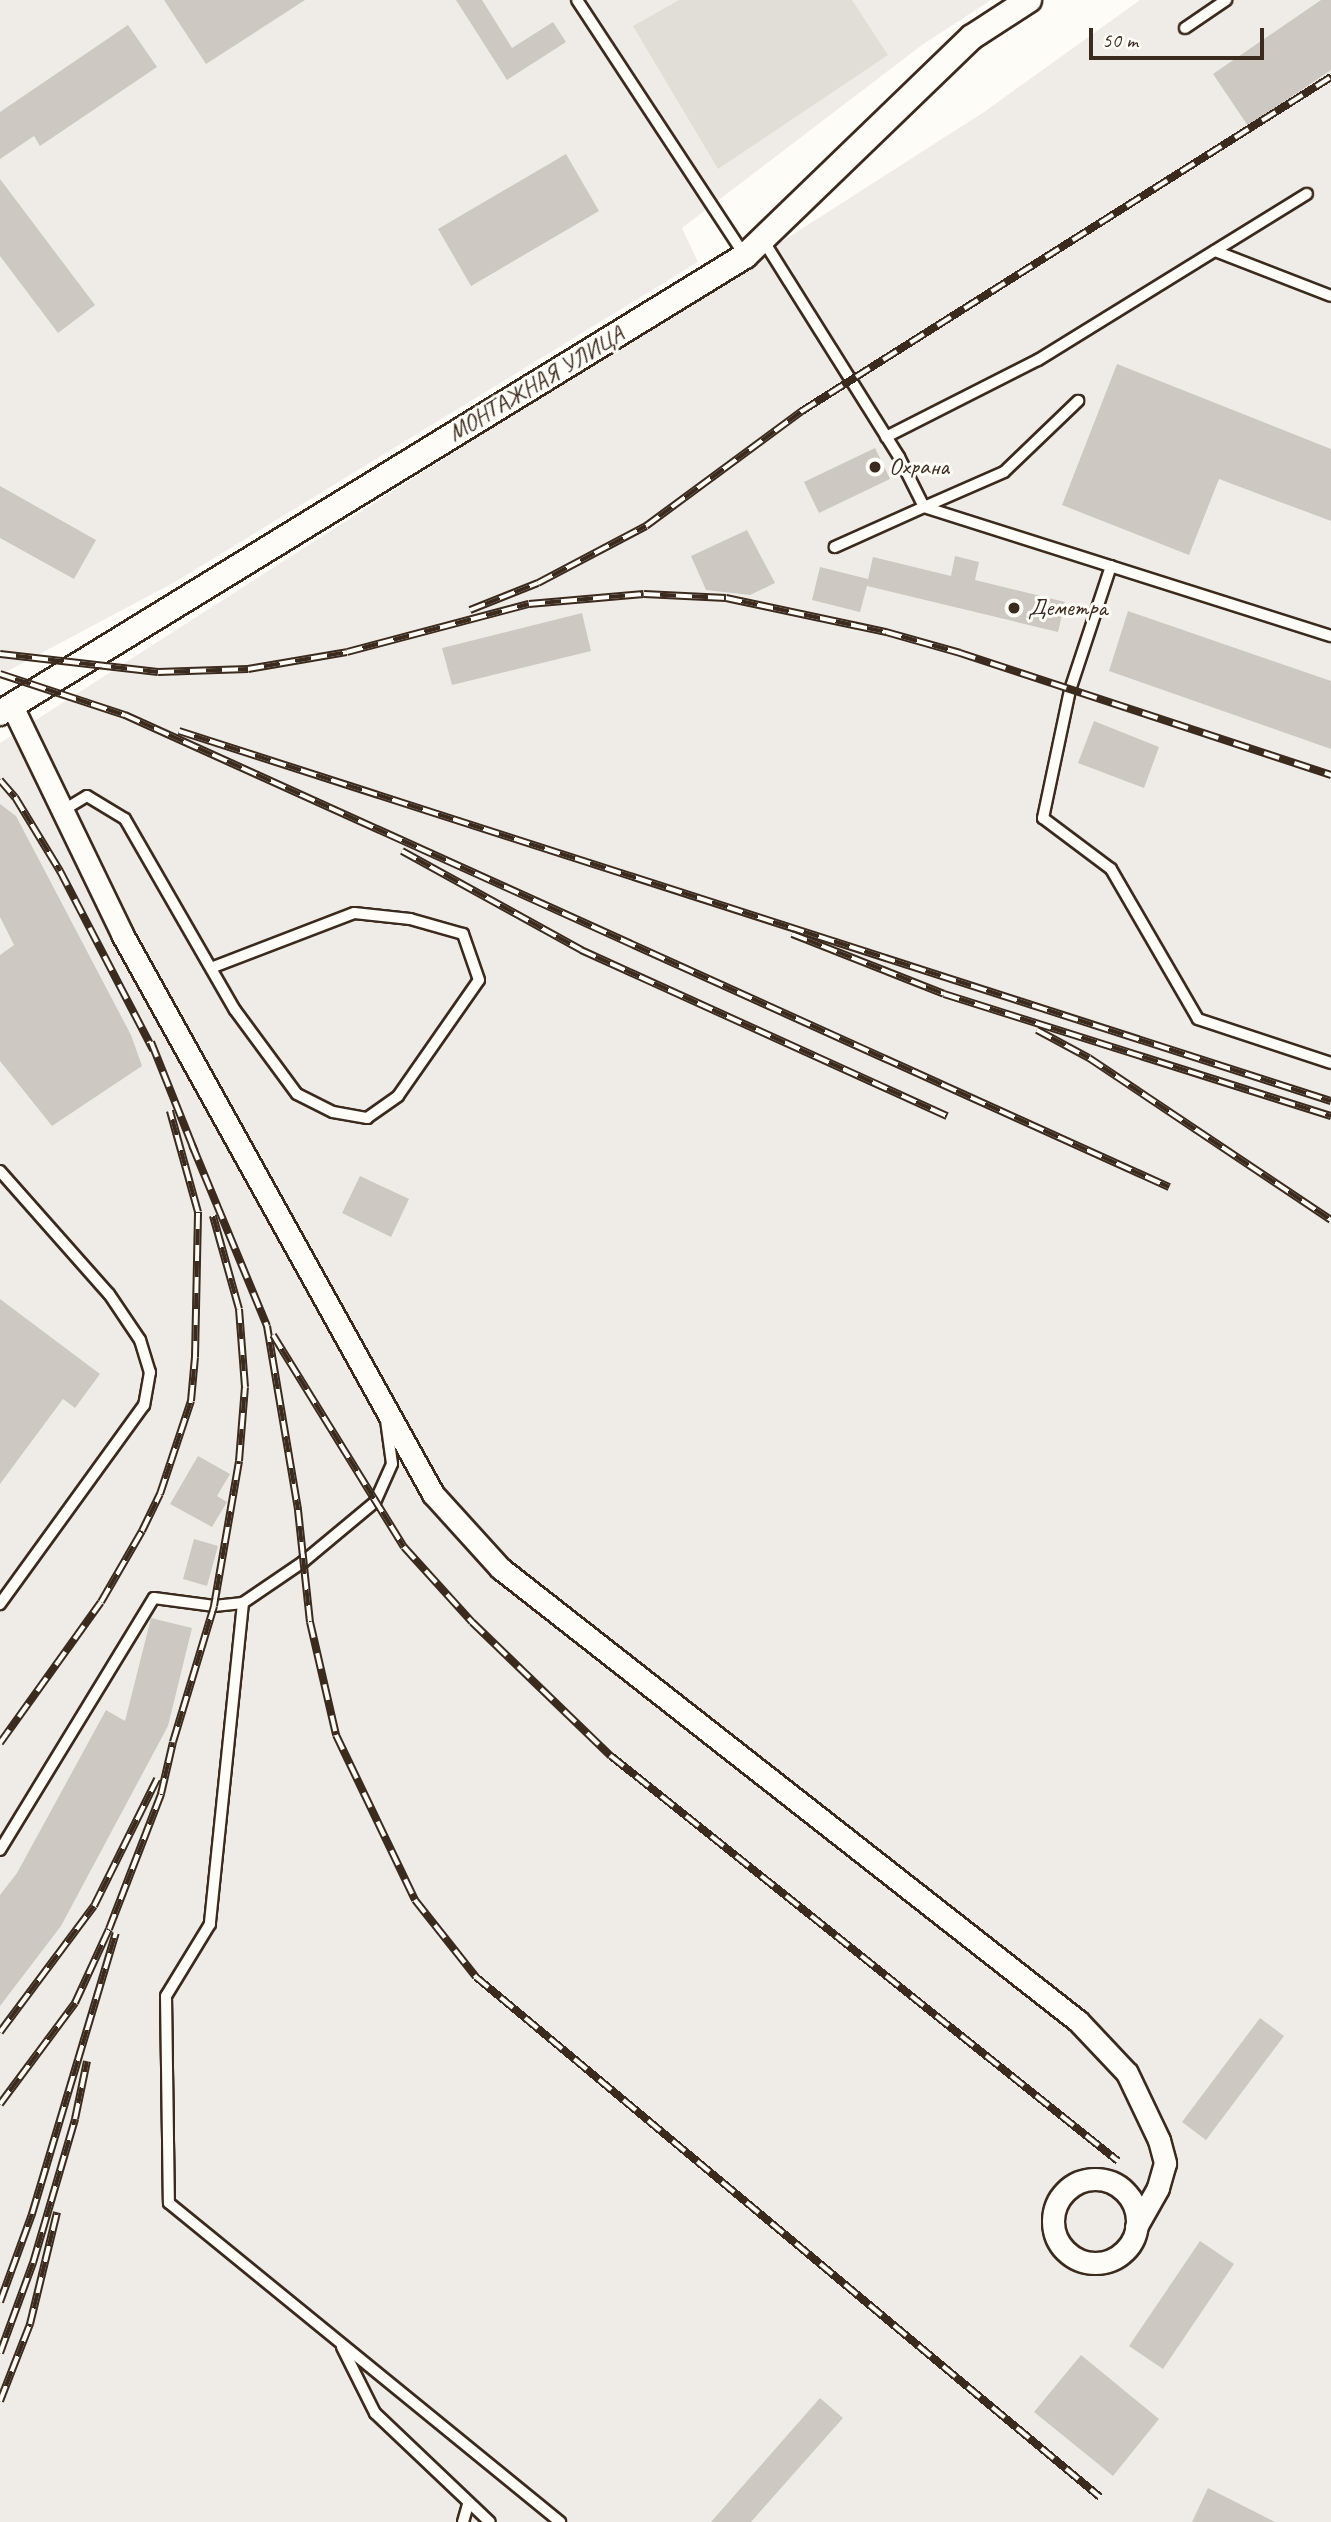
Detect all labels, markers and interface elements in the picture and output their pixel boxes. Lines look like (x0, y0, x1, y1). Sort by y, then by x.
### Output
scale bar (1093, 14, 1268, 58)
text: 50 m (1102, 27, 1138, 53)
street label: МОНТАЖНАЯ УЛИЦА (443, 320, 629, 448)
place label: Охрана (889, 453, 949, 481)
marker: Охрана (867, 459, 883, 475)
place label: Деметра (1028, 594, 1107, 622)
marker: Деметра (1006, 600, 1022, 616)

